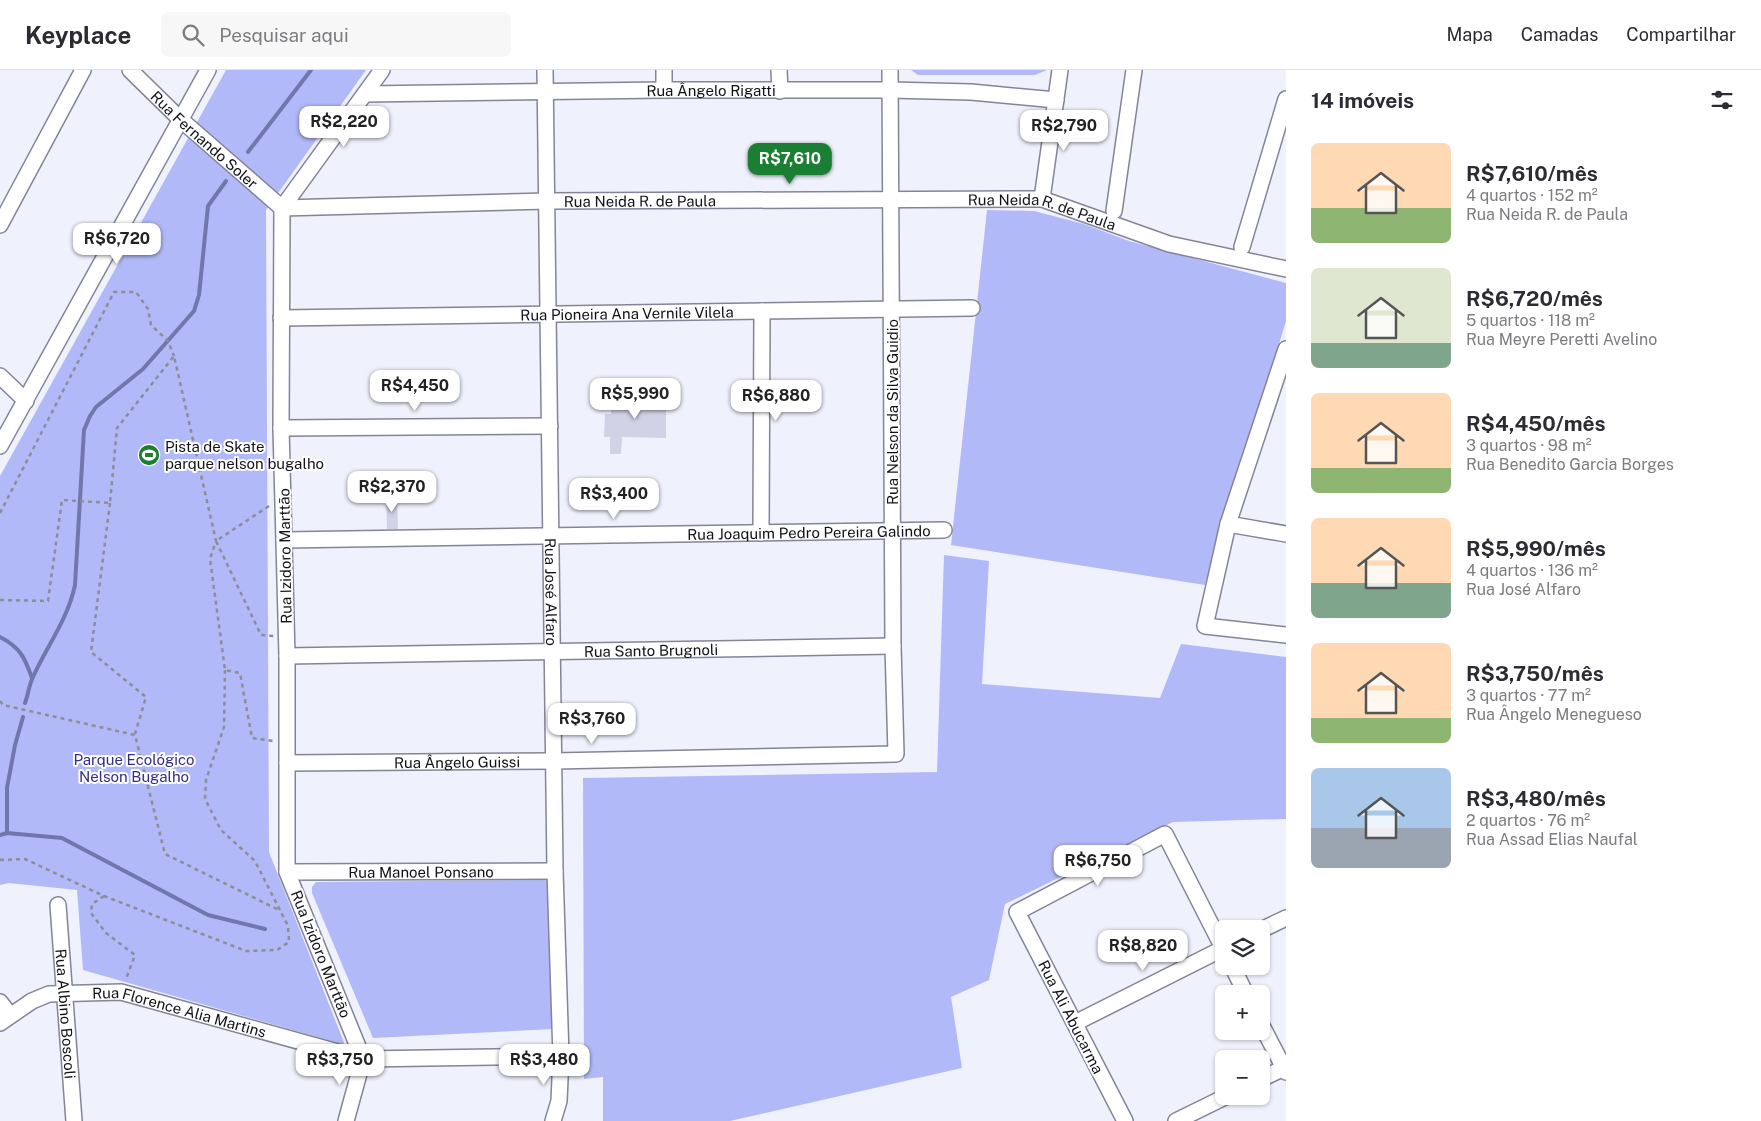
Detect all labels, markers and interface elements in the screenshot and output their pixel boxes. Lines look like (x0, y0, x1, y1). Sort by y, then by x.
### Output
search box (161, 12, 511, 57)
text: Keyplace (25, 21, 131, 49)
icon: search (179, 21, 207, 49)
text: Pesquisar aqui (219, 24, 349, 46)
text: Mapa (1446, 24, 1493, 45)
text: Camadas (1521, 24, 1598, 45)
text: Compartilhar (1626, 24, 1736, 45)
street label: Rua Ângelo Rigatti (646, 81, 776, 99)
icon: filters (1708, 86, 1736, 114)
street label: Rua Fernando Soler (148, 87, 262, 192)
text: 14 imóveis (1311, 88, 1414, 113)
pin: R$2,220 (298, 106, 390, 148)
pin: R$2,790 (1018, 109, 1110, 152)
text: R$2,220 (310, 112, 378, 131)
text: R$2,790 (1031, 116, 1097, 135)
pin: R$7,610 (744, 142, 836, 185)
text: R$7,610 (759, 149, 821, 168)
text: R$7,610/mês (1466, 161, 1598, 186)
icon: home (1351, 163, 1411, 223)
text: 4 quartos · 152 m² (1466, 186, 1598, 205)
street label: Rua Neida R. de Paula (968, 190, 1118, 233)
street label: Rua Neida R. de Paula (564, 192, 716, 209)
text: Rua Neida R. de Paula (1466, 205, 1628, 224)
pin: R$6,720 (71, 222, 163, 265)
text: R$6,720 (84, 229, 150, 248)
text: R$6,720/mês (1466, 286, 1603, 311)
icon: home (1351, 288, 1411, 348)
street label: Rua Pioneira Ana Vernile Vilela (520, 303, 734, 323)
text: 5 quartos · 118 m² (1466, 311, 1595, 330)
street label: Rua Nelson da Silva Guidio (884, 319, 901, 505)
text: Rua Meyre Peretti Avelino (1466, 330, 1657, 349)
pin: R$4,450 (369, 370, 461, 412)
text: R$4,450 (381, 376, 449, 395)
pin: R$5,990 (589, 378, 681, 420)
pin: R$6,880 (730, 380, 822, 422)
text: R$5,990 (601, 384, 669, 403)
text: R$6,880 (742, 386, 810, 405)
text: R$4,450/mês (1466, 411, 1606, 436)
icon: home (1351, 413, 1411, 473)
text: 3 quartos · 98 m² (1466, 436, 1592, 455)
place label: Pista de Skate parque nelson bugalho (165, 438, 324, 472)
sports icon: Pista de Skate parque nelson bugalho (137, 443, 161, 467)
text: Rua Benedito Garcia Borges (1466, 455, 1674, 474)
pin: R$2,370 (346, 470, 438, 513)
text: R$2,370 (358, 477, 426, 496)
pin: R$3,400 (568, 478, 660, 520)
text: R$3,400 (580, 484, 648, 503)
street label: Rua Izidoro Marttão (275, 488, 295, 624)
street label: Rua Joaquim Pedro Pereira Galindo (687, 522, 931, 542)
text: R$5,990/mês (1466, 536, 1606, 561)
street label: Rua José Alfaro (542, 538, 561, 646)
icon: home (1351, 538, 1411, 598)
text: 4 quartos · 136 m² (1466, 561, 1598, 580)
text: Rua José Alfaro (1466, 580, 1581, 599)
street label: Rua Santo Brugnoli (584, 640, 718, 660)
text: R$3,750/mês (1466, 661, 1604, 686)
icon: home (1351, 663, 1411, 723)
text: 3 quartos · 77 m² (1466, 686, 1591, 705)
pin: R$3,760 (546, 702, 638, 745)
text: Rua Ângelo Menegueso (1466, 705, 1642, 724)
text: R$3,760 (559, 709, 625, 728)
park label: Parque Ecológico Nelson Bugalho (73, 751, 195, 785)
street label: Rua Ângelo Guissi (394, 753, 520, 771)
text: R$3,480/mês (1466, 786, 1606, 811)
icon: home (1351, 788, 1411, 848)
text: 2 quartos · 76 m² (1466, 811, 1590, 830)
text: Rua Assad Elias Naufal (1466, 830, 1638, 849)
pin: R$6,750 (1052, 844, 1144, 887)
text: R$6,750 (1065, 851, 1131, 870)
street label: Rua Manoel Ponsano (348, 863, 494, 880)
street label: Rua Izidoro Marttão (288, 888, 354, 1020)
map controls (1215, 920, 1270, 1105)
button: layers (1215, 920, 1270, 975)
pin: R$8,820 (1097, 930, 1189, 972)
text: R$8,820 (1109, 936, 1177, 955)
street label: Rua Albino Boscoli (53, 948, 79, 1079)
street label: Rua Ali Abucarma (1035, 958, 1107, 1076)
street label: Rua Florence Alia Martins (92, 983, 268, 1040)
button: + (1215, 985, 1270, 1040)
pin: R$3,750 (294, 1044, 386, 1086)
pin: R$3,480 (498, 1044, 590, 1086)
text: R$3,750 (307, 1050, 373, 1069)
text: R$3,480 (510, 1050, 578, 1069)
button: − (1215, 1050, 1270, 1105)

